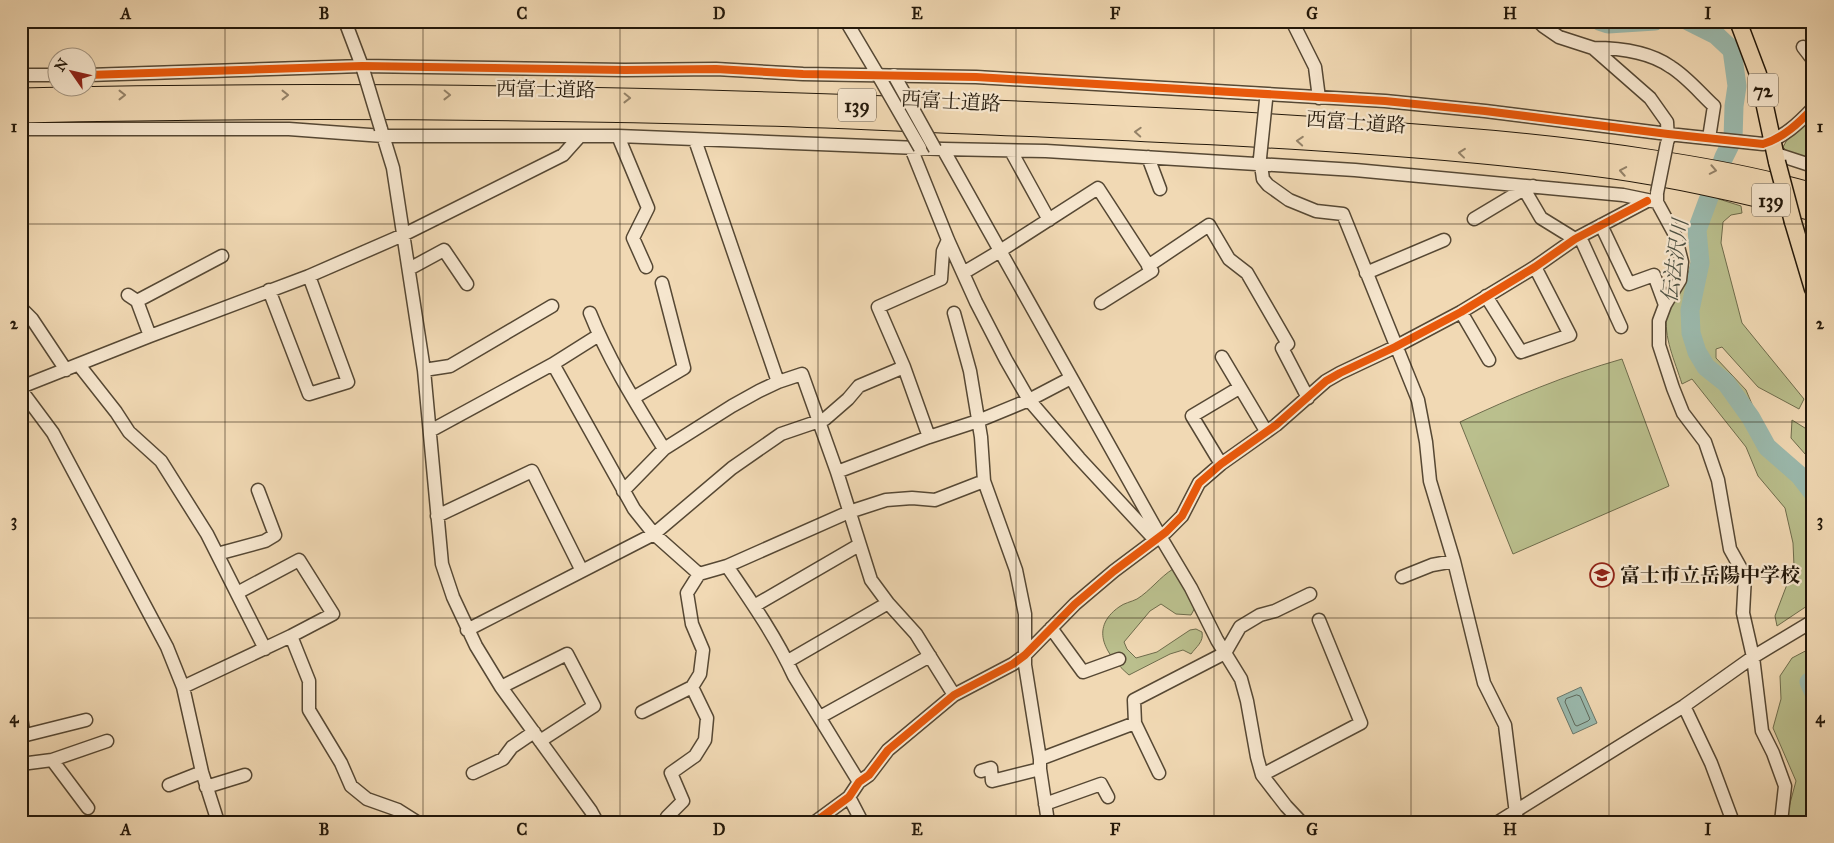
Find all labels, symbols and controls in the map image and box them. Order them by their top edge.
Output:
text: A [120,4,132,23]
text: B [319,4,329,23]
text: C [517,4,528,23]
text: D [713,4,726,23]
text: E [911,4,923,23]
text: F [1110,4,1121,23]
text: G [1306,4,1318,23]
text: H [1503,4,1517,23]
text: I [1705,4,1712,23]
north arrow [48,48,98,98]
text: N [51,55,72,75]
road number: 72 [1748,74,1778,106]
street label: 西富士道路 [496,76,596,102]
street label: 西富士道路 [900,86,1002,116]
road number: 139 [838,88,876,122]
one-way arrow [119,90,127,100]
one-way arrow [282,90,289,100]
one-way arrow [444,90,452,100]
one-way arrow [624,93,632,103]
street label: 西富士道路 [1305,107,1407,137]
text: 1 [11,117,18,136]
text: 1 [1817,117,1824,136]
one-way arrow [1134,126,1142,137]
one-way arrow [1296,135,1304,146]
one-way arrow [1458,148,1466,159]
one-way arrow [1709,164,1717,175]
one-way arrow [1619,166,1628,176]
road number: 139 [1752,184,1790,216]
water label: 伝法沢川 [1656,216,1694,304]
text: 2 [10,314,19,333]
text: 2 [1816,314,1825,333]
text: 3 [11,511,17,531]
text: 3 [1817,511,1823,531]
school or university icon: 富士市立岳陽中学校 [1589,562,1615,588]
place label: 富士市立岳陽中学校 [1620,563,1800,587]
text: 4 [10,708,20,728]
text: 4 [1816,708,1826,728]
text: A [120,820,132,839]
text: B [319,820,329,839]
text: C [517,820,528,839]
text: D [713,820,726,839]
text: E [911,820,923,839]
text: F [1110,820,1121,839]
text: G [1306,820,1318,839]
text: H [1503,820,1517,839]
text: I [1705,820,1712,839]

